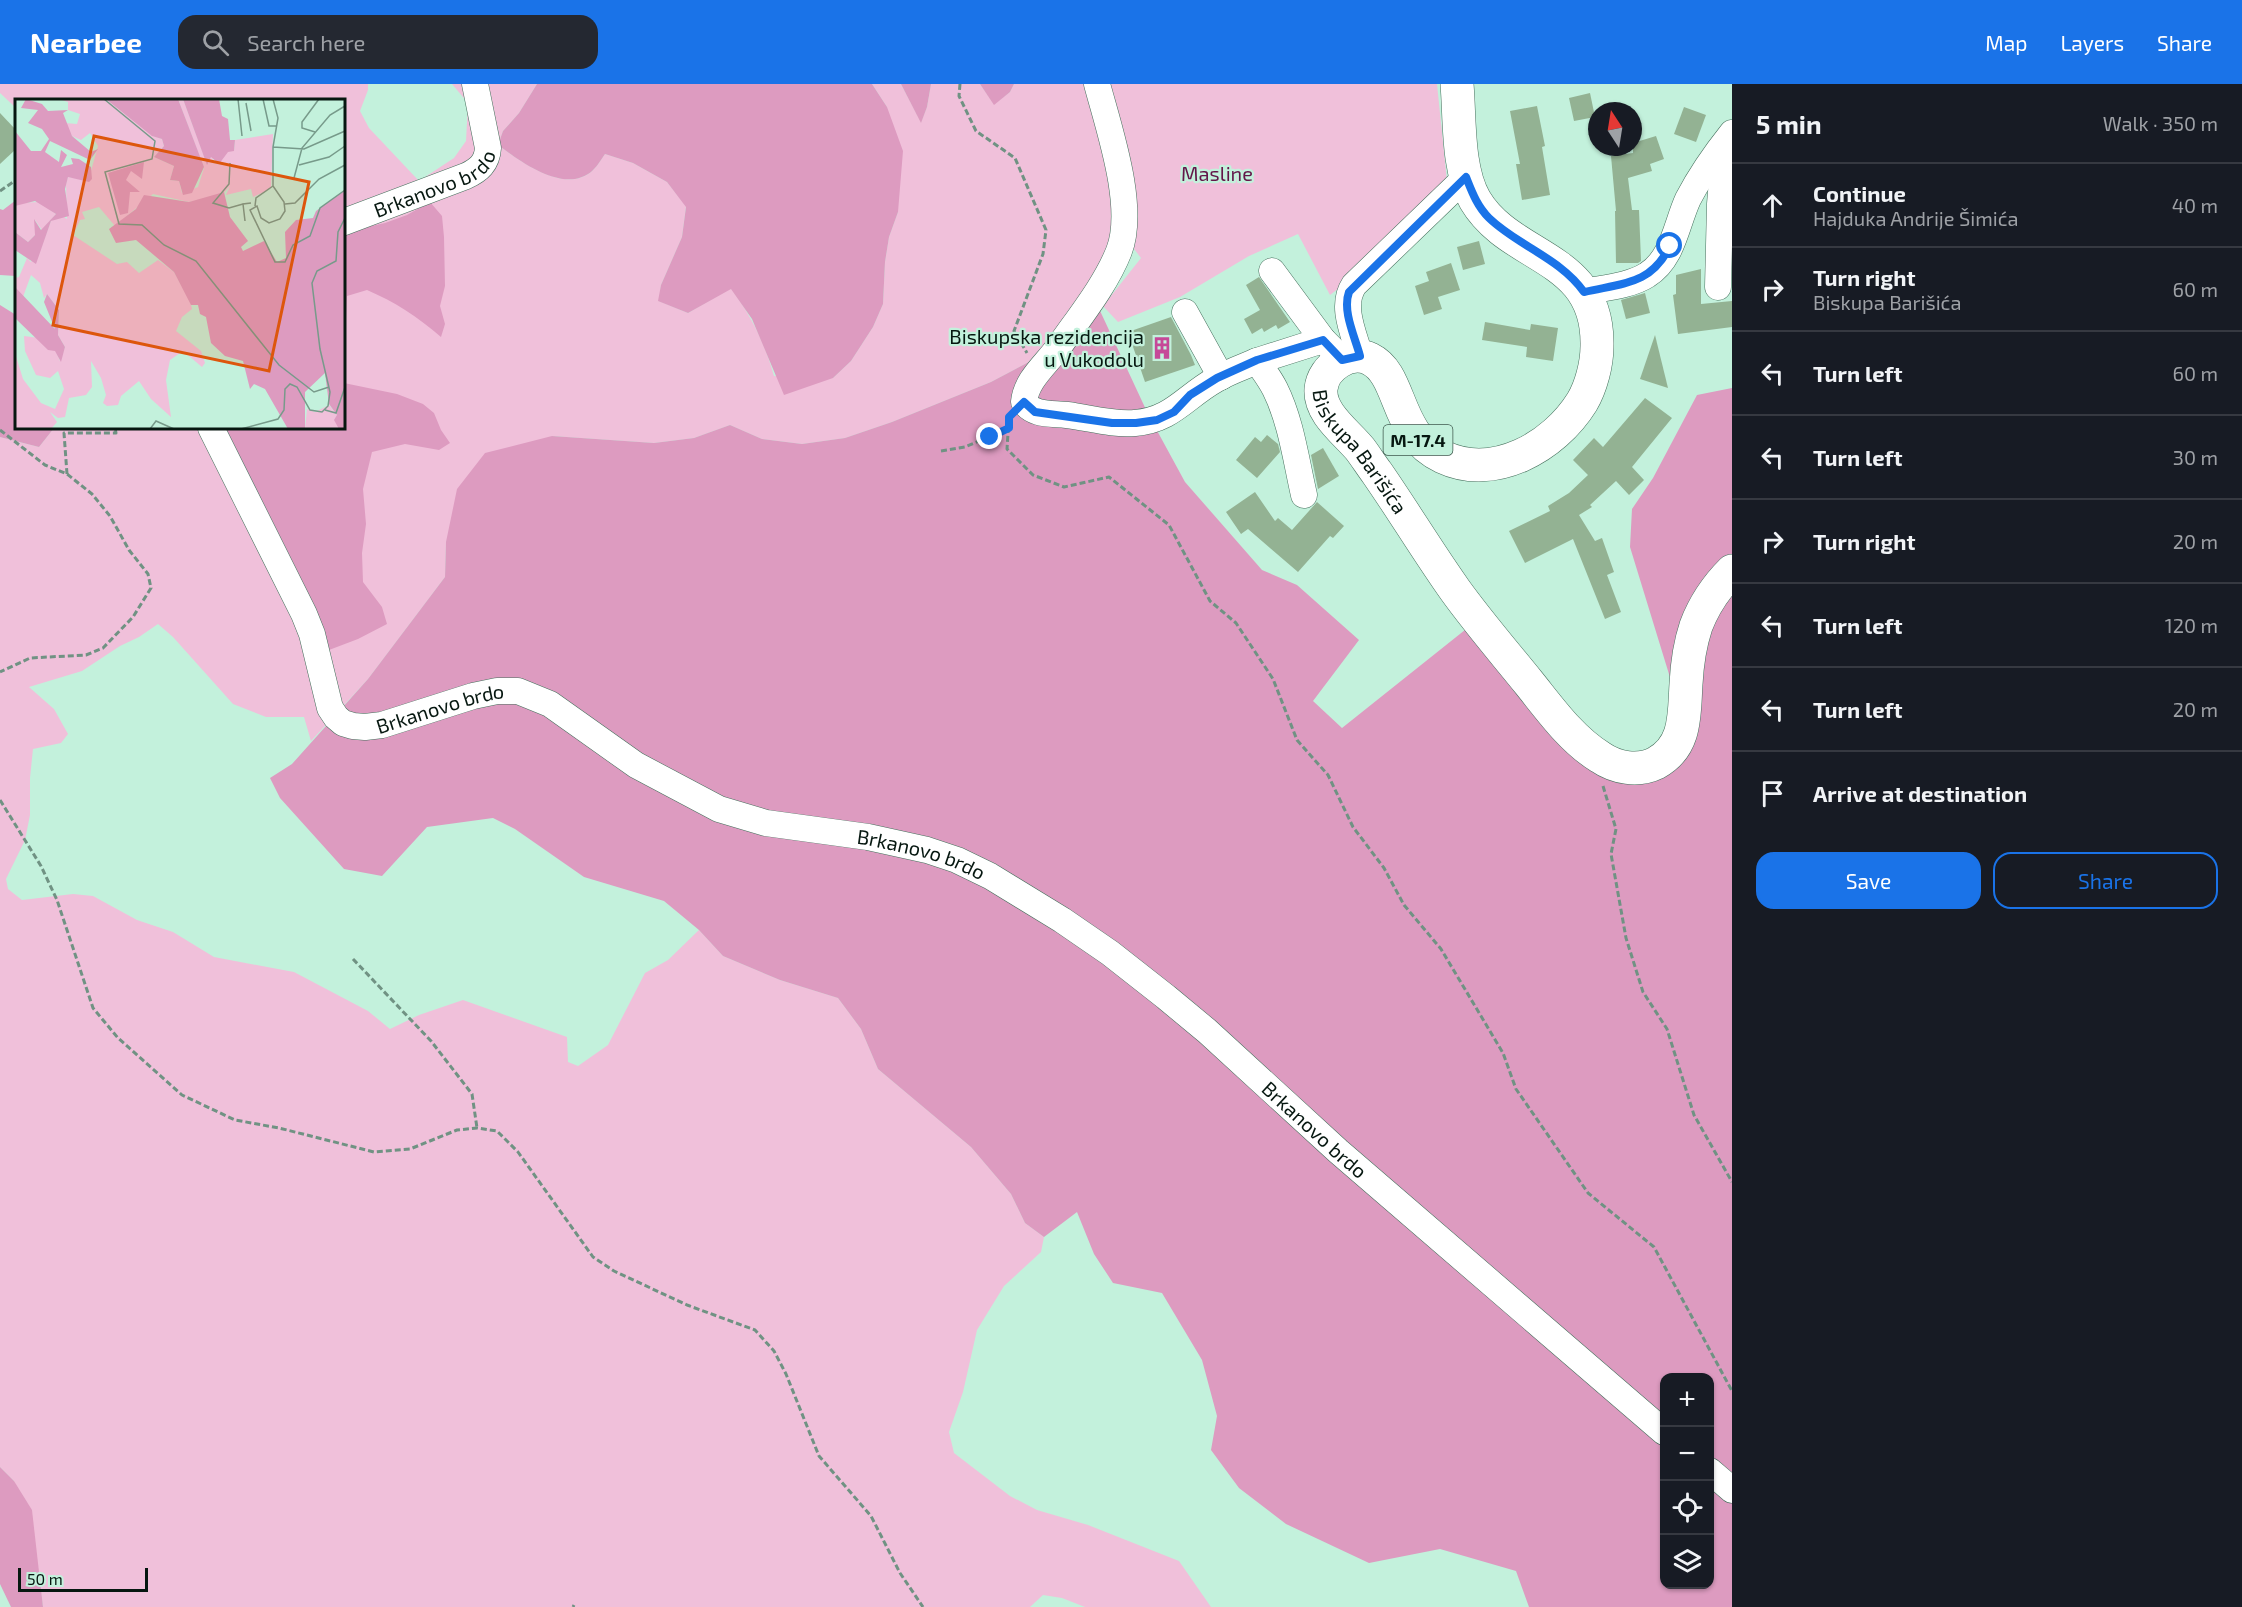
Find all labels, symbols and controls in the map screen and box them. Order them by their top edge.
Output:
search box [178,15,598,69]
text: Nearbee [30,25,142,59]
icon: search [199,26,232,59]
text: Search here [247,29,365,55]
text: Map [1985,30,2027,55]
text: Layers [2060,30,2124,55]
text: Share [2157,30,2212,55]
inset map [15,99,345,429]
north arrow [1588,102,1642,156]
text: 5 min [1756,108,1822,139]
text: Walk · 350 m [2103,111,2218,135]
street label: Brkanovo brdo [370,147,500,222]
park label: Masline [1181,161,1253,185]
text: Continue [1813,180,1906,206]
icon: ahead [1756,189,1789,222]
text: 40 m [2172,193,2218,217]
text: Hajduka Andrije Šimića [1813,206,2018,230]
route start [1656,232,1682,258]
text: Turn right [1813,264,1915,290]
icon: right [1756,273,1789,306]
text: 60 m [2173,277,2218,301]
text: Biskupa Barišića [1813,290,1961,314]
place label: Biskupska rezidencija u Vukodolu [949,324,1144,371]
building icon: Biskupska rezidencija u Vukodolu [1149,335,1175,361]
icon: left [1756,357,1789,390]
text: Turn left [1813,360,1902,386]
text: 60 m [2173,361,2218,385]
street label: Biskupa Barišića [1308,388,1413,518]
route end [976,423,1002,449]
road number: M-17.4 [1384,425,1452,455]
icon: left [1756,441,1789,474]
text: Turn left [1813,444,1902,470]
text: 30 m [2173,445,2218,469]
icon: right [1756,525,1789,558]
text: Turn right [1813,528,1915,554]
text: 20 m [2173,529,2218,553]
icon: left [1756,609,1789,642]
text: Turn left [1813,612,1902,638]
text: 120 m [2165,613,2218,637]
street label: Brkanovo brdo [373,679,504,738]
icon: left [1756,693,1789,726]
text: Turn left [1813,696,1902,722]
text: 20 m [2173,697,2218,721]
icon: arrive [1756,777,1789,810]
text: Arrive at destination [1813,780,2027,806]
street label: Brkanovo brdo [856,824,989,884]
button: Save [1756,852,1981,909]
button: Share [1993,852,2218,909]
street label: Brkanovo brdo [1258,1076,1372,1183]
map controls [1660,1373,1714,1589]
button: + [1660,1373,1714,1427]
button: − [1660,1427,1714,1481]
button: locate [1660,1481,1714,1535]
button: layers [1660,1535,1714,1589]
scale bar [18,1565,148,1592]
text: 50 m [27,1569,63,1588]

